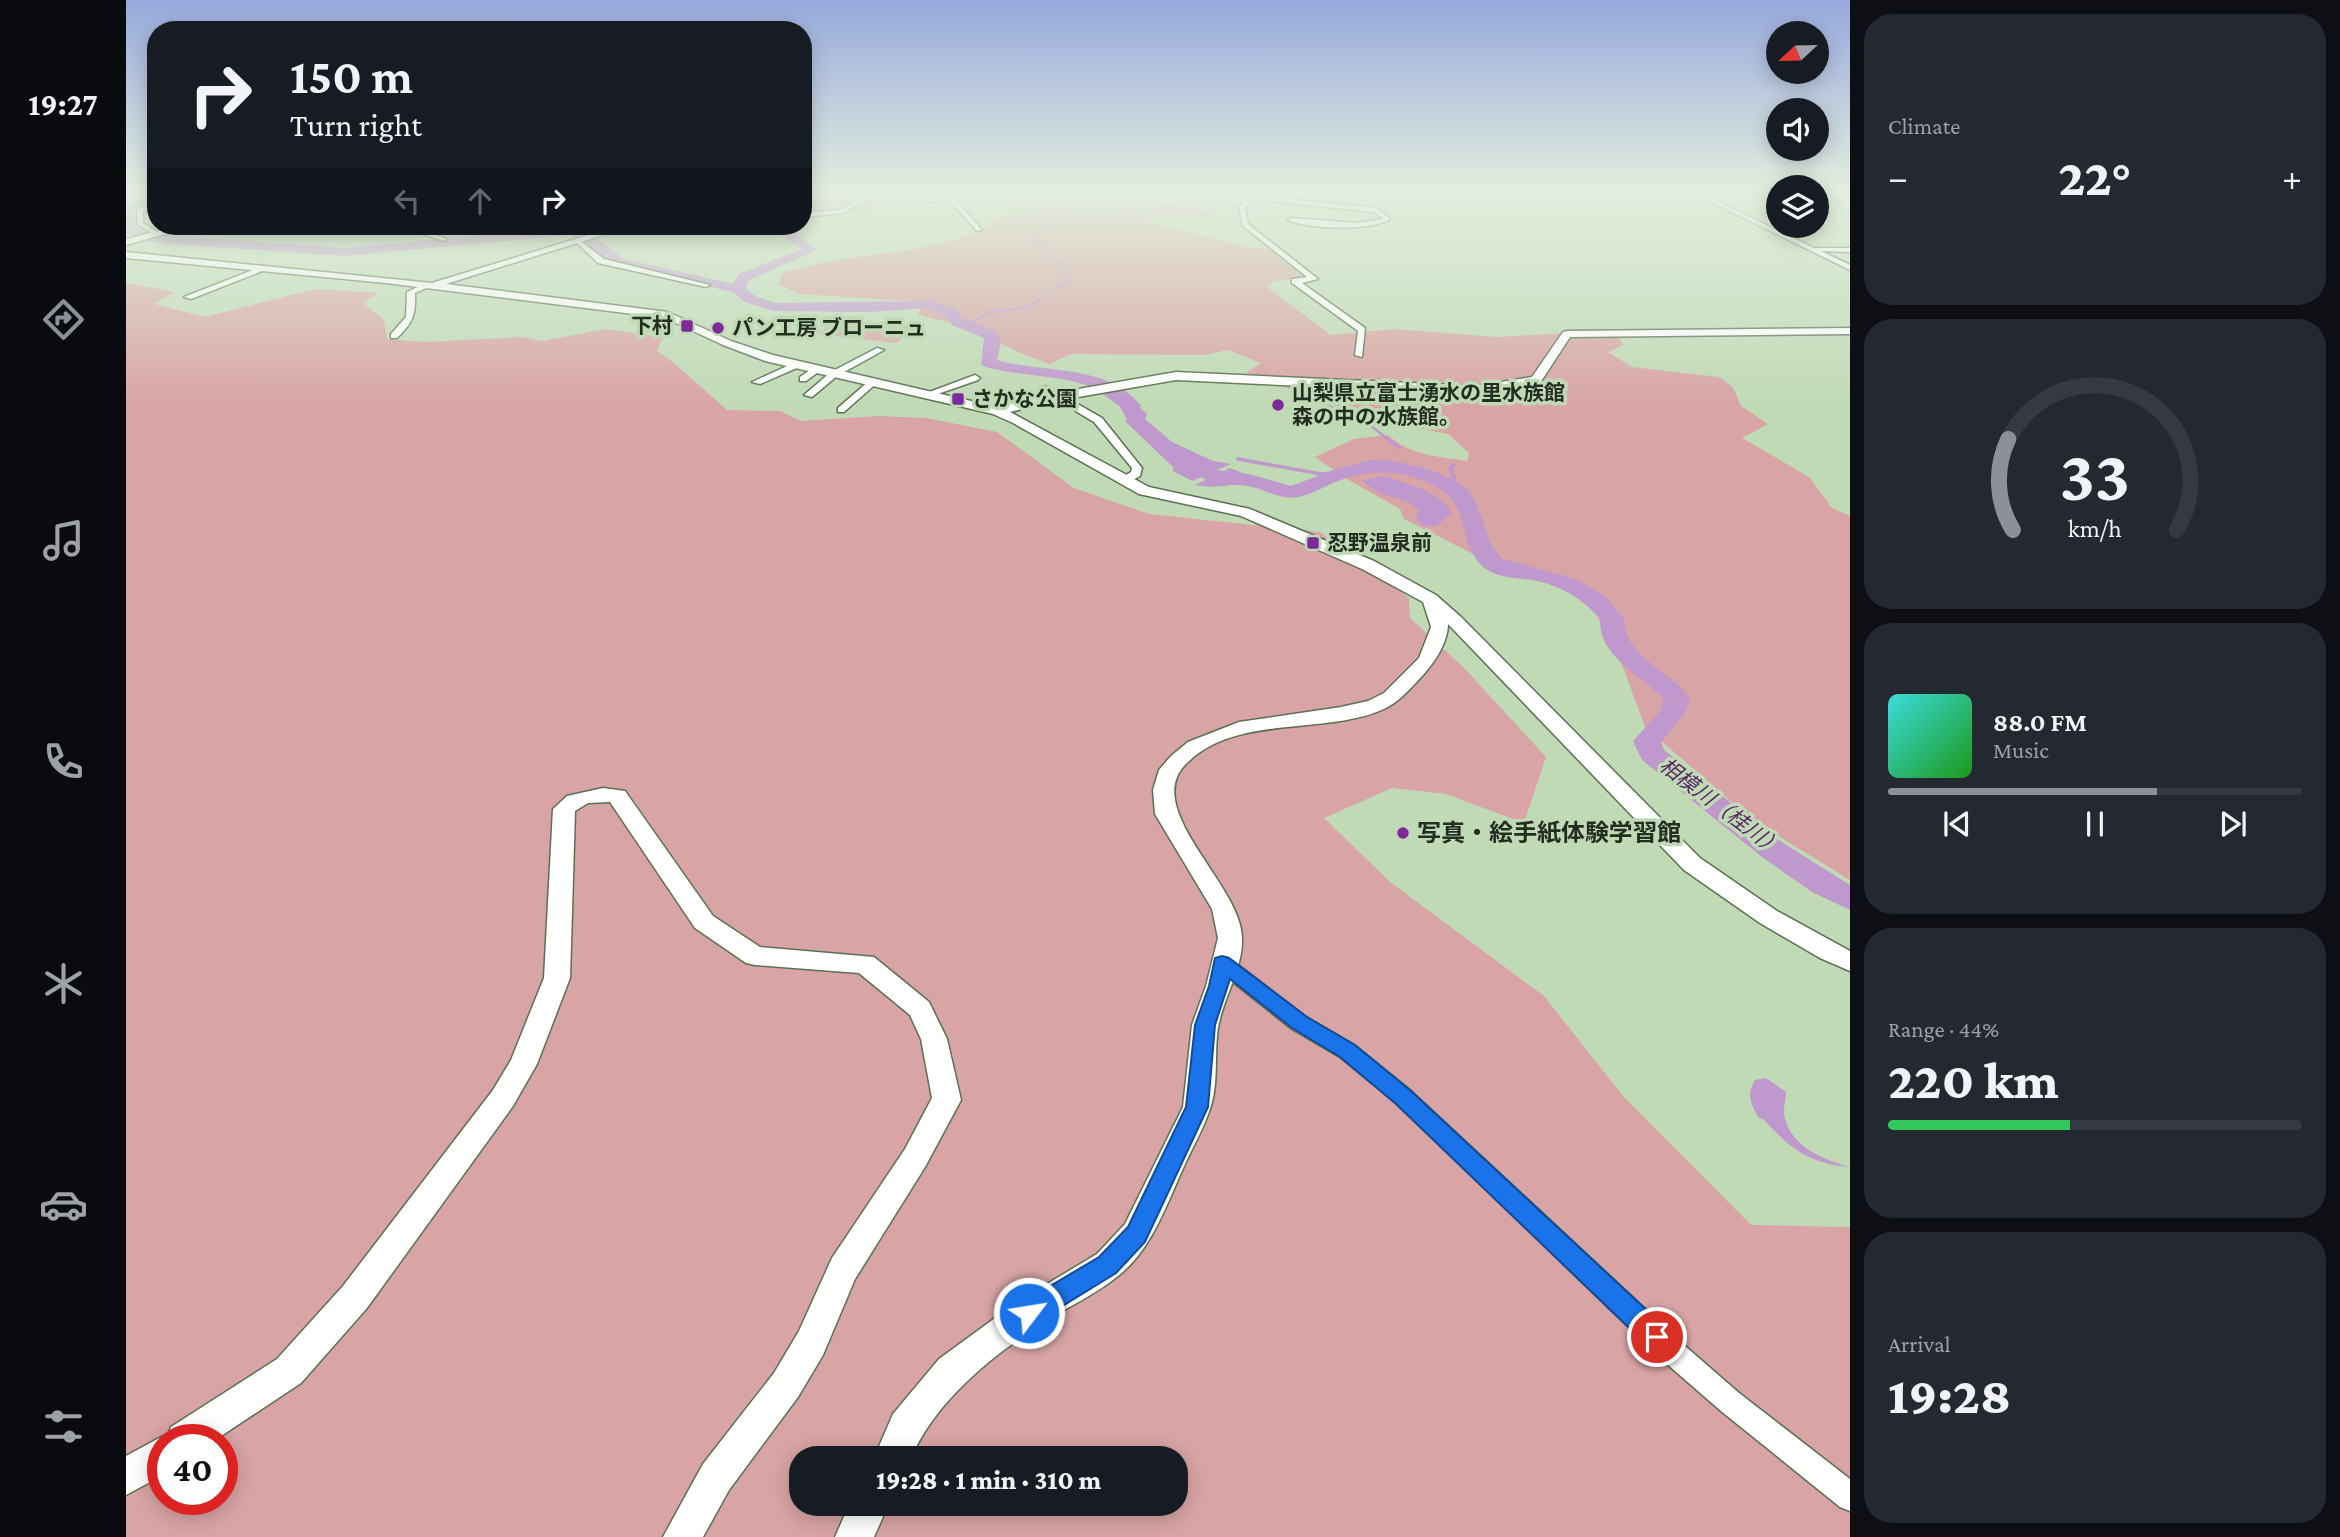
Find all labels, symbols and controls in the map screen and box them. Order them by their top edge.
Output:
north arrow [1766,21,1829,84]
map controls [1766,21,1829,238]
icon: right [175,49,266,140]
text: 150 m [290,49,413,104]
text: 19:27 [28,86,98,122]
button: sound [1766,98,1829,161]
text: Turn right [290,107,422,143]
text: Climate [1888,113,1960,139]
text: 22° [2058,148,2132,206]
text: − [1888,156,1908,198]
text: + [2282,156,2302,198]
button: layers [1766,175,1829,238]
icon: left [388,182,426,220]
icon: ahead [461,182,499,220]
icon: right [534,182,572,220]
icon: directions [39,295,88,344]
place label: 下村 [631,314,673,338]
place label: パン工房 ブローニュ [732,316,926,340]
marker: 下村 [679,318,695,334]
marker: パン工房 ブローニュ [710,320,726,336]
place label: 山梨県立富士湧水の里水族館 森の中の水族館。 [1292,381,1565,429]
place label: さかな公園 [972,387,1077,411]
marker: さかな公園 [950,391,966,407]
marker: 山梨県立富士湧水の里水族館 森の中の水族館。 [1270,397,1286,413]
text: 33 [2060,435,2130,516]
text: km/h [2068,515,2122,542]
icon: music [39,516,88,565]
place label: 忍野温泉前 [1327,531,1432,555]
marker: 忍野温泉前 [1305,535,1321,551]
text: 88.0 FM [1993,708,2087,737]
icon: phone [39,737,88,786]
text: Music [1993,737,2049,763]
water label: 相模川（桂川） [1655,753,1787,861]
icon: previous [1938,805,1976,843]
icon: pause [2076,805,2114,843]
icon: next [2214,805,2252,843]
place label: 写真・絵手紙体験学習館 [1417,819,1681,846]
marker: 写真・絵手紙体験学習館 [1395,825,1411,841]
icon: climate [39,959,88,1008]
text: Range · 44% [1888,1016,1999,1042]
text: 220 km [1888,1051,2058,1109]
icon: car [39,1180,88,1229]
position arrow [992,1276,1066,1350]
pin [1627,1307,1687,1367]
icon: arrive [1638,1318,1676,1356]
text: Arrival [1888,1331,1951,1357]
text: 19:28 [1888,1366,2011,1424]
icon: filters [39,1402,88,1451]
speed limit sign: 40 [147,1424,238,1515]
text: 19:28 · 1 min · 310 m [876,1466,1101,1495]

